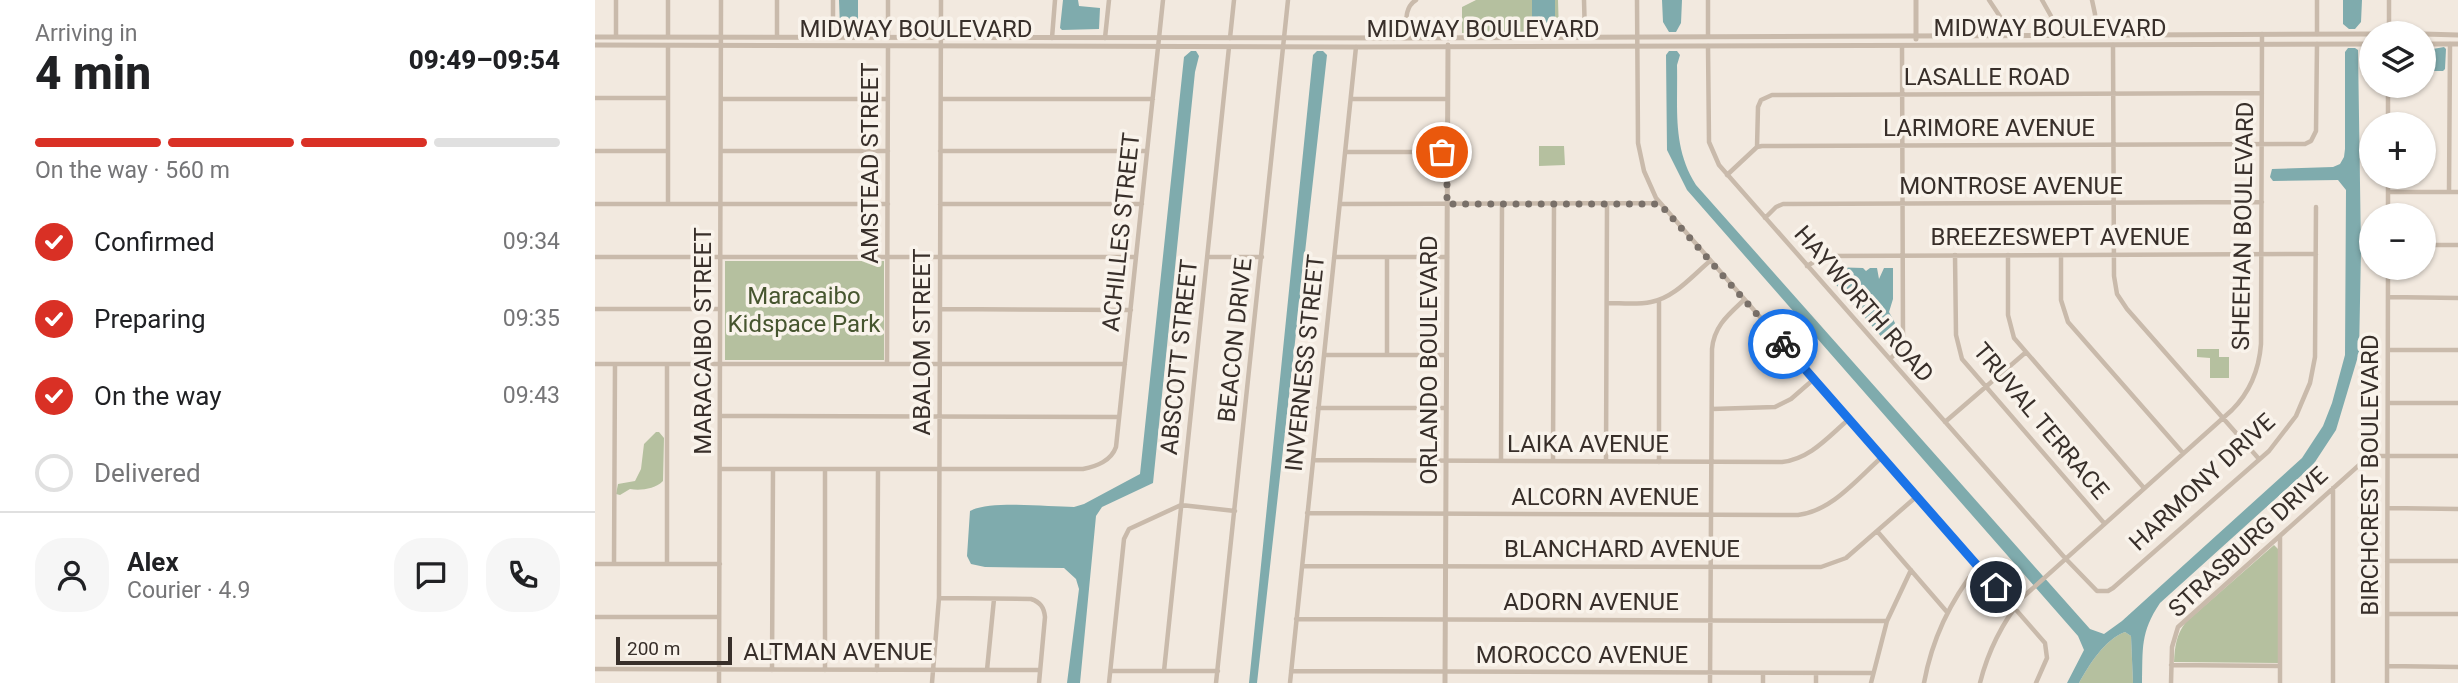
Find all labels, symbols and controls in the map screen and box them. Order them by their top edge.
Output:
street label: MIDWAY BOULEVARD [1933,14,2167,42]
street label: MIDWAY BOULEVARD [799,15,1033,43]
street label: MIDWAY BOULEVARD [1366,15,1600,43]
text: Arriving in [35,20,138,47]
map controls [2359,21,2436,280]
button: layers [2359,21,2436,98]
text: 09:49–09:54 [409,45,560,75]
text: 4 min [35,46,151,100]
street label: AMSTEAD STREET [856,62,884,264]
street label: LASALLE ROAD [1904,63,2070,91]
street label: SHEEHAN BOULEVARD [2227,101,2259,351]
button: + [2359,112,2436,189]
street label: LARIMORE AVENUE [1883,114,2095,142]
pin [1412,122,1472,182]
street label: ACHILLES STREET [1097,131,1145,333]
icon: bag [1423,133,1461,171]
text: On the way · 560 m [35,157,230,184]
street label: MONTROSE AVENUE [1899,172,2123,200]
button: − [2359,203,2436,280]
street label: HAYWORTH ROAD [1788,220,1940,388]
icon: check [35,223,73,261]
street label: BREEZESWEPT AVENUE [1930,223,2190,251]
text: Confirmed [94,227,215,257]
street label: MARACAIBO STREET [689,227,717,455]
text: 09:34 [503,228,560,255]
street label: ORLANDO BOULEVARD [1415,235,1443,485]
street label: ABALOM STREET [908,248,936,436]
street label: INVERNESS STREET [1280,253,1330,473]
street label: BEACON DRIVE [1212,256,1258,424]
street label: ABSCOTT STREET [1155,258,1203,456]
park label: Maracaibo Kidspace Park [728,282,881,338]
icon: check [35,300,73,338]
text: Preparing [94,304,206,334]
text: 09:35 [503,305,560,332]
courier [1748,309,1818,379]
icon: bike [1764,325,1802,363]
street label: BIRCHCREST BOULEVARD [2356,334,2384,616]
street label: TRUVAL TERRACE [1967,337,2115,505]
icon: check [35,377,73,415]
text: On the way [94,381,222,411]
text: 09:43 [503,382,560,409]
street label: HARMONY DRIVE [2124,408,2280,556]
street label: LAIKA AVENUE [1507,430,1669,458]
text: Delivered [94,458,201,488]
street label: STRASBURG DRIVE [2163,461,2333,623]
street label: ALCORN AVENUE [1511,483,1699,511]
street label: BLANCHARD AVENUE [1504,535,1740,563]
button: person [35,538,109,612]
button: chat [394,538,468,612]
button: phone [486,538,560,612]
text: Alex [127,547,179,577]
pin [1966,557,2026,617]
icon: home [1977,568,2015,606]
text: Courier · 4.9 [127,577,250,604]
street label: ADORN AVENUE [1503,588,1679,616]
scale bar [616,634,731,666]
text: 200 m [627,637,680,660]
street label: ALTMAN AVENUE [743,638,933,666]
street label: MOROCCO AVENUE [1476,641,1688,669]

